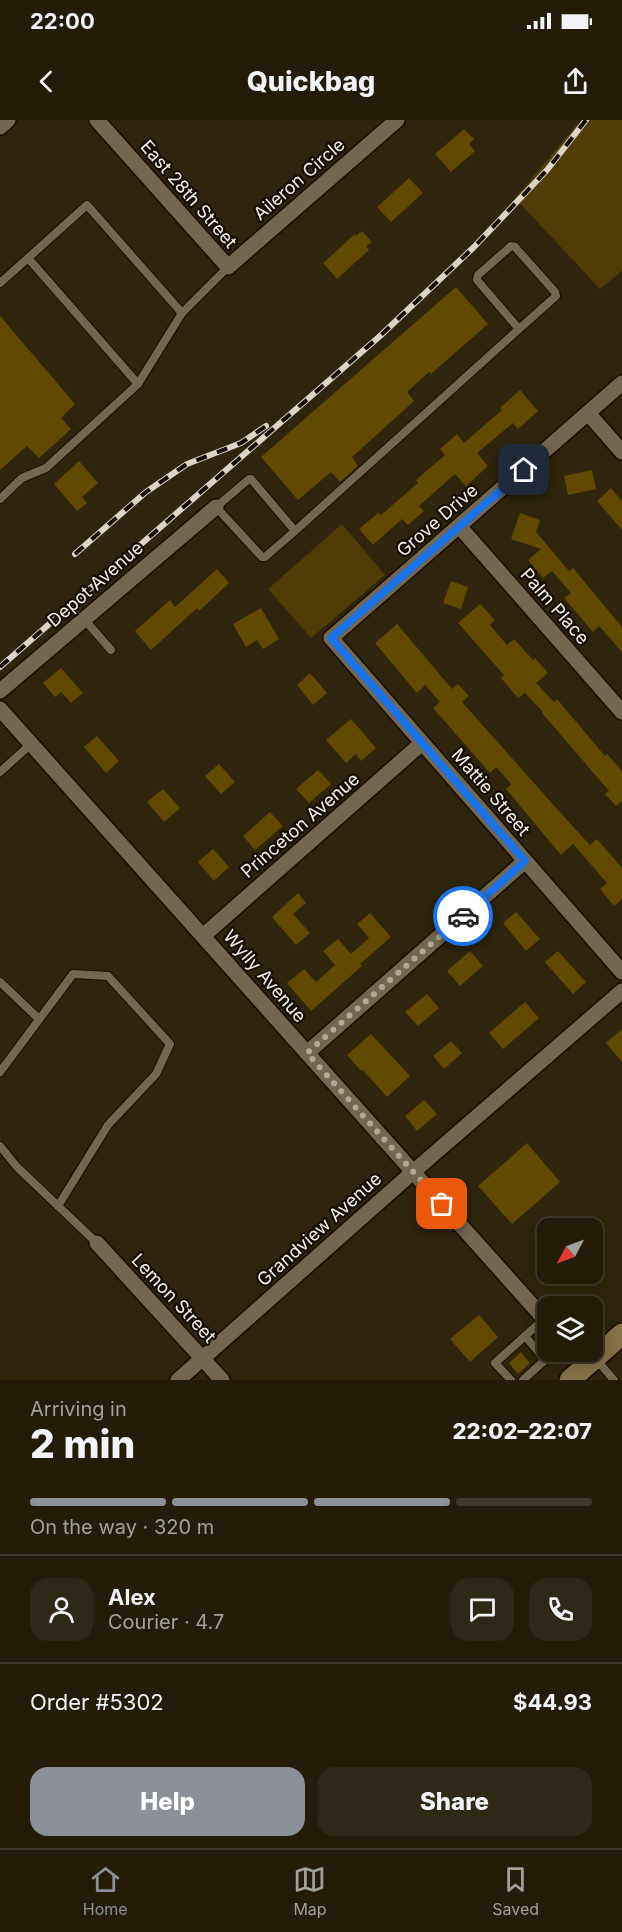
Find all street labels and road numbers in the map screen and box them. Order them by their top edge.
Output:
street label: Aileron Circle [249,134,349,224]
street label: East 28th Street [136,136,242,252]
street label: Grove Drive [392,479,482,561]
street label: Depot Avenue [43,537,147,631]
street label: Palm Place [516,564,594,648]
street label: Mattie Street [448,744,535,840]
street label: Princeton Avenue [237,768,363,882]
street label: Wylly Avenue [219,926,311,1026]
street label: Grandview Avenue [253,1168,385,1290]
street label: Lemon Street [128,1249,221,1347]

